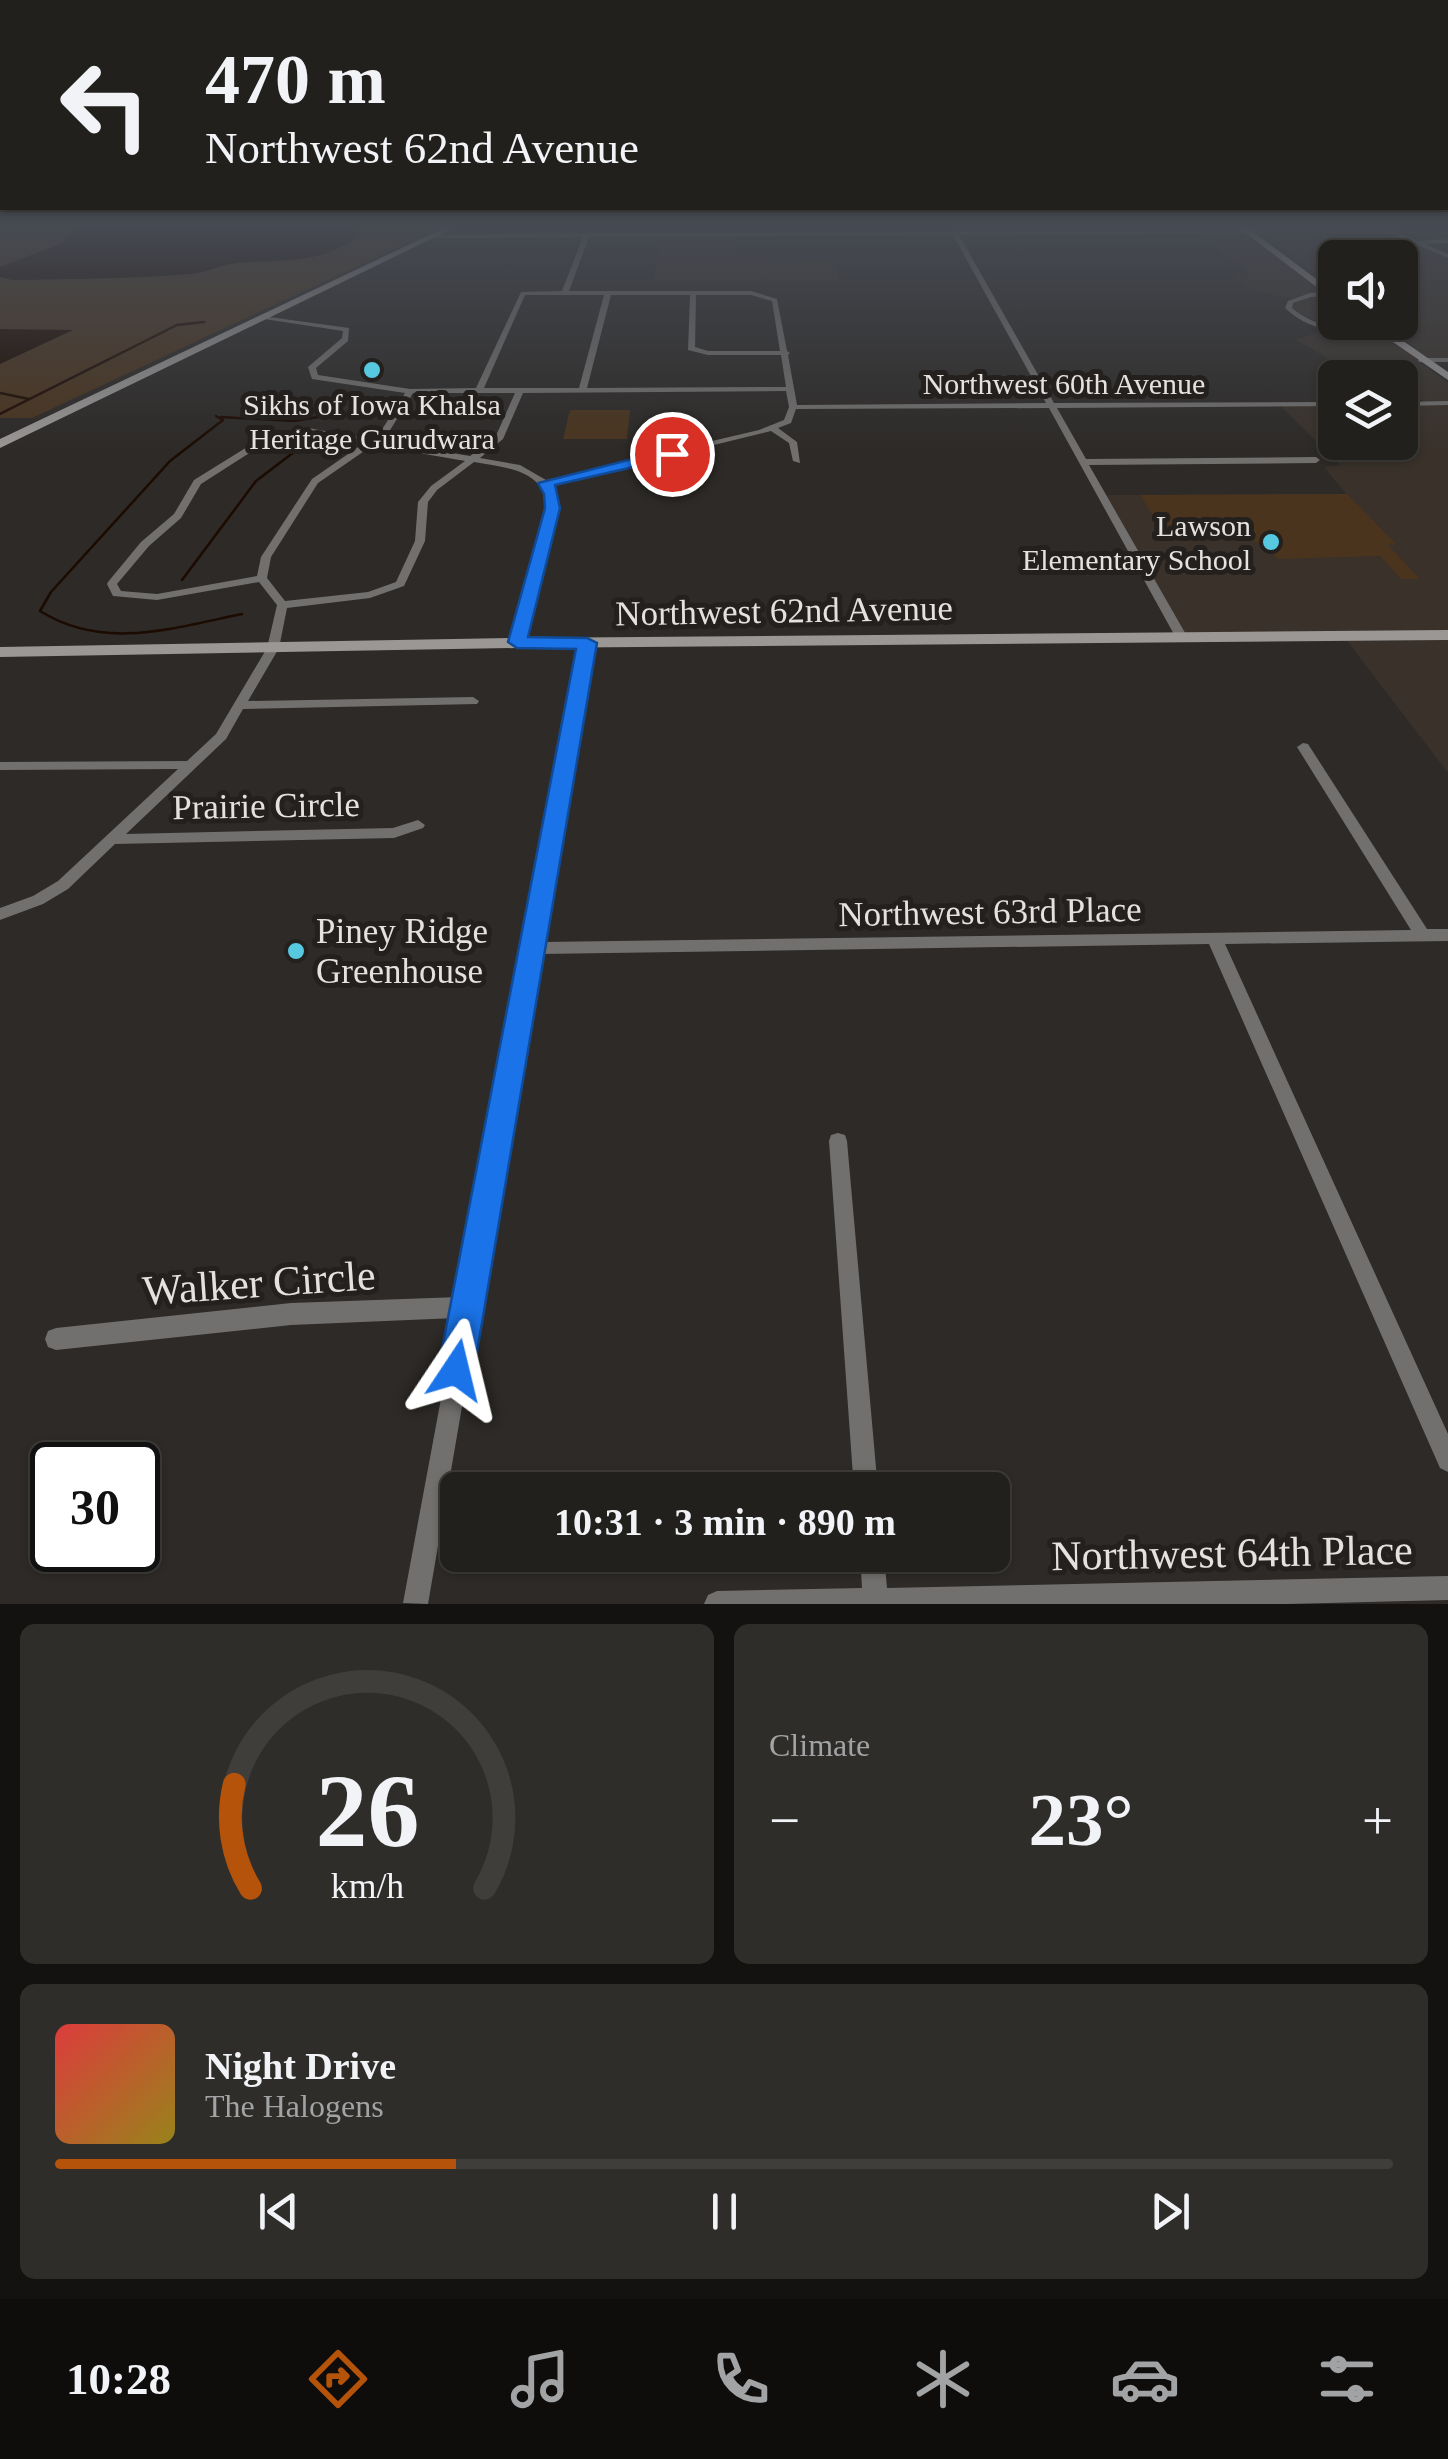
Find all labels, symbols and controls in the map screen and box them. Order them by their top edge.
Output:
icon: left [40,40,170,170]
text: 470 m [205,41,386,118]
text: Northwest 62nd Avenue [205,123,639,173]
map controls [1318,240,1418,460]
button: sound [1318,240,1418,340]
marker: Sikhs of Iowa Khalsa Heritage Gurudwara [361,359,383,381]
button: layers [1318,360,1418,460]
street label: Northwest 60th Avenue [923,367,1205,400]
place label: Sikhs of Iowa Khalsa Heritage Gurudwara [243,388,501,455]
pin [630,412,715,497]
icon: arrive [645,427,700,482]
place label: Lawson Elementary School [1022,509,1251,576]
marker: Lawson Elementary School [1260,531,1282,553]
street label: Northwest 62nd Avenue [615,589,953,633]
street label: Prairie Circle [172,785,360,827]
street label: Northwest 63rd Place [838,890,1142,934]
place label: Piney Ridge Greenhouse [316,912,488,991]
marker: Piney Ridge Greenhouse [285,940,307,962]
street label: Walker Circle [141,1252,377,1314]
position arrow [404,1318,508,1422]
speed limit sign: 30 [30,1442,160,1572]
text: 10:31 · 3 min · 890 m [554,1501,896,1543]
street label: Northwest 64th Place [1051,1527,1413,1579]
text: Climate [769,1727,870,1763]
text: 26 [315,1753,419,1868]
text: 23° [1029,1778,1134,1861]
text: − [769,1790,800,1851]
text: + [1362,1790,1393,1851]
text: km/h [330,1866,404,1906]
text: Night Drive [205,2045,396,2087]
text: The Halogens [205,2088,384,2124]
icon: previous [251,2184,306,2239]
icon: pause [697,2184,752,2239]
icon: next [1143,2184,1198,2239]
icon: directions [303,2344,373,2414]
icon: music [505,2344,575,2414]
icon: phone [706,2344,776,2414]
icon: climate [908,2344,978,2414]
icon: car [1110,2344,1180,2414]
icon: filters [1312,2344,1382,2414]
text: 10:28 [66,2354,171,2404]

